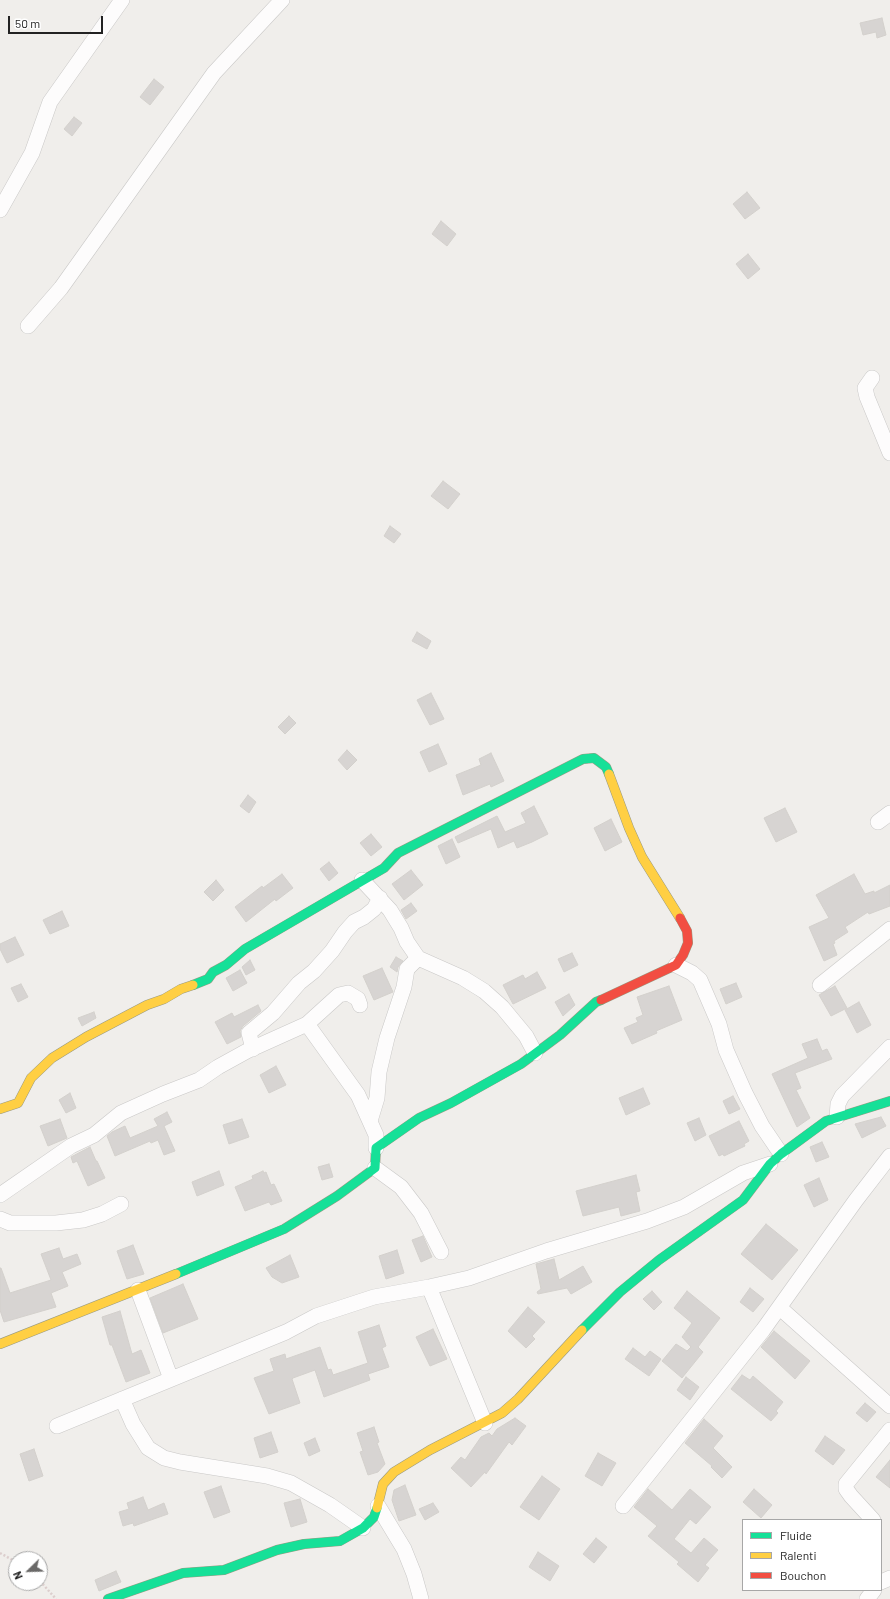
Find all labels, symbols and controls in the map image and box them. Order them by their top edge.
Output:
scale bar [10,8,105,34]
text: 50 m [15,16,40,30]
legend [742,1519,882,1591]
text: Fluide [780,1528,812,1542]
text: Ralenti [780,1548,817,1562]
north arrow [8,1551,48,1591]
text: Bouchon [780,1568,826,1582]
text: N [10,1570,25,1581]

